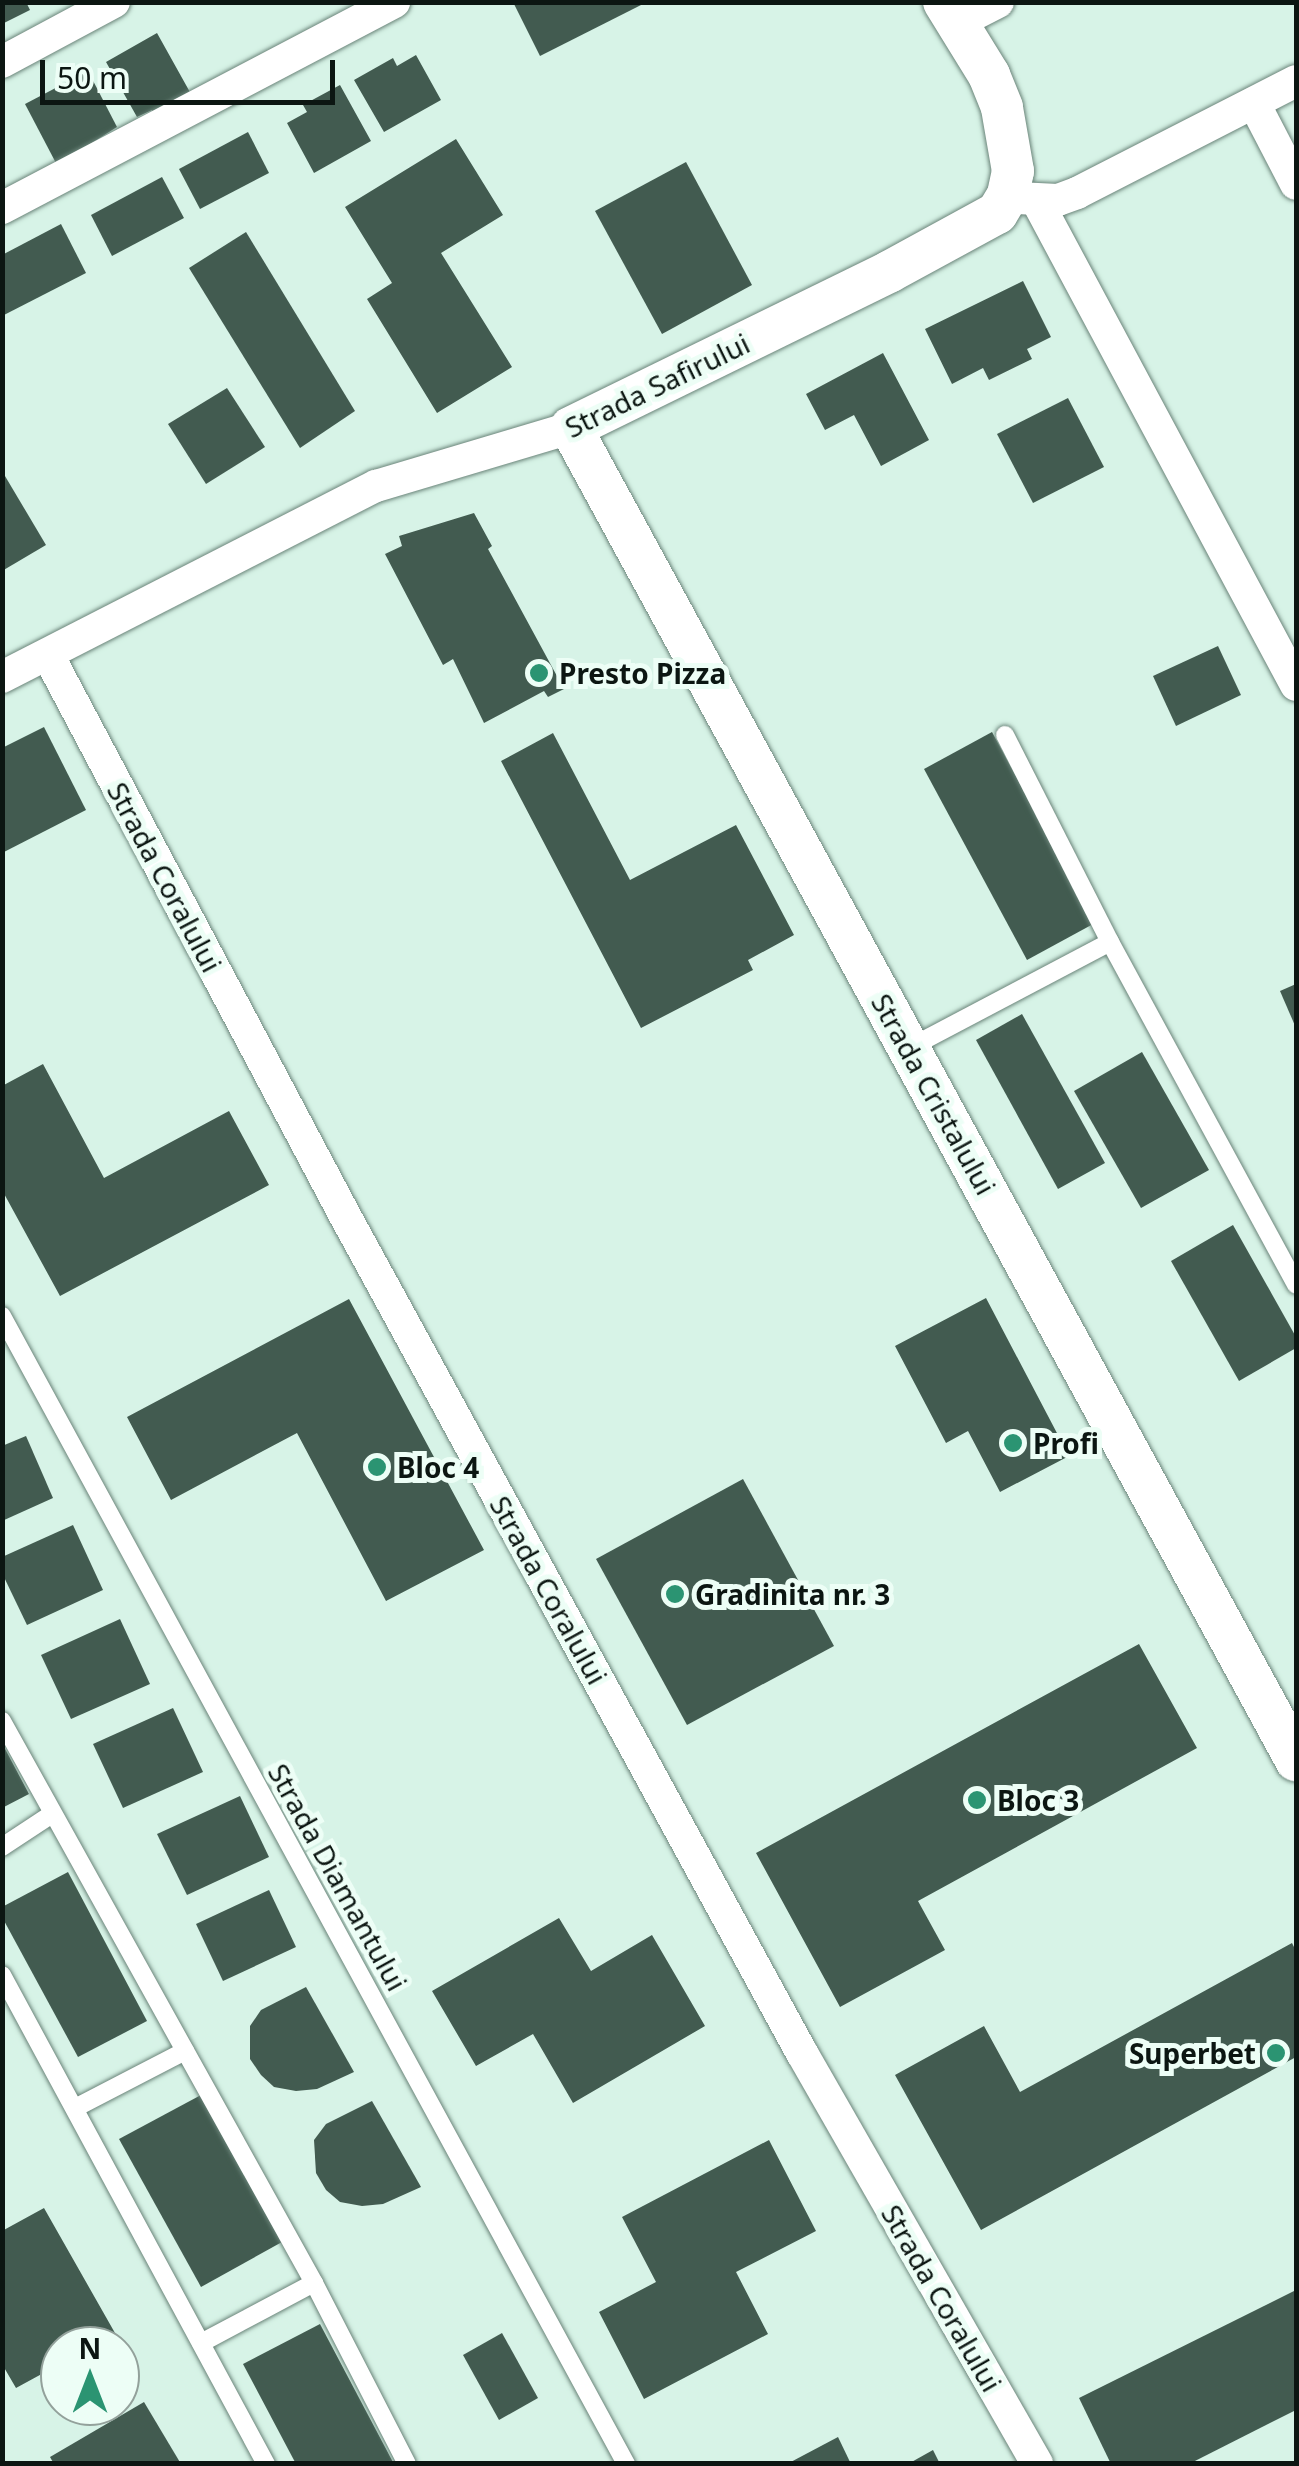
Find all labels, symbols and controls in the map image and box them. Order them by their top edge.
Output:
scale bar [45,40,340,102]
text: 50 m [57,57,127,98]
street label: Strada Safirului [559,326,755,444]
place label: Presto Pizza [559,656,726,690]
marker: Presto Pizza [528,662,550,684]
street label: Strada Coralului [101,776,229,978]
street label: Strada Cristalului [865,988,1003,1200]
place label: Profi [1033,1426,1099,1460]
marker: Profi [1002,1432,1024,1454]
place label: Bloc 4 [397,1450,479,1484]
marker: Bloc 4 [366,1456,388,1478]
street label: Strada Coralului [483,1490,615,1690]
place label: Gradinita nr. 3 [695,1577,890,1611]
marker: Gradinita nr. 3 [664,1583,686,1605]
street label: Strada Diamantului [262,1758,414,1996]
place label: Bloc 3 [997,1783,1079,1817]
marker: Bloc 3 [966,1789,988,1811]
place label: Superbet [1129,2036,1256,2070]
marker: Superbet [1265,2042,1287,2064]
street label: Strada Coralului [875,2199,1009,2397]
north arrow [40,2326,140,2426]
text: N [79,2329,101,2367]

